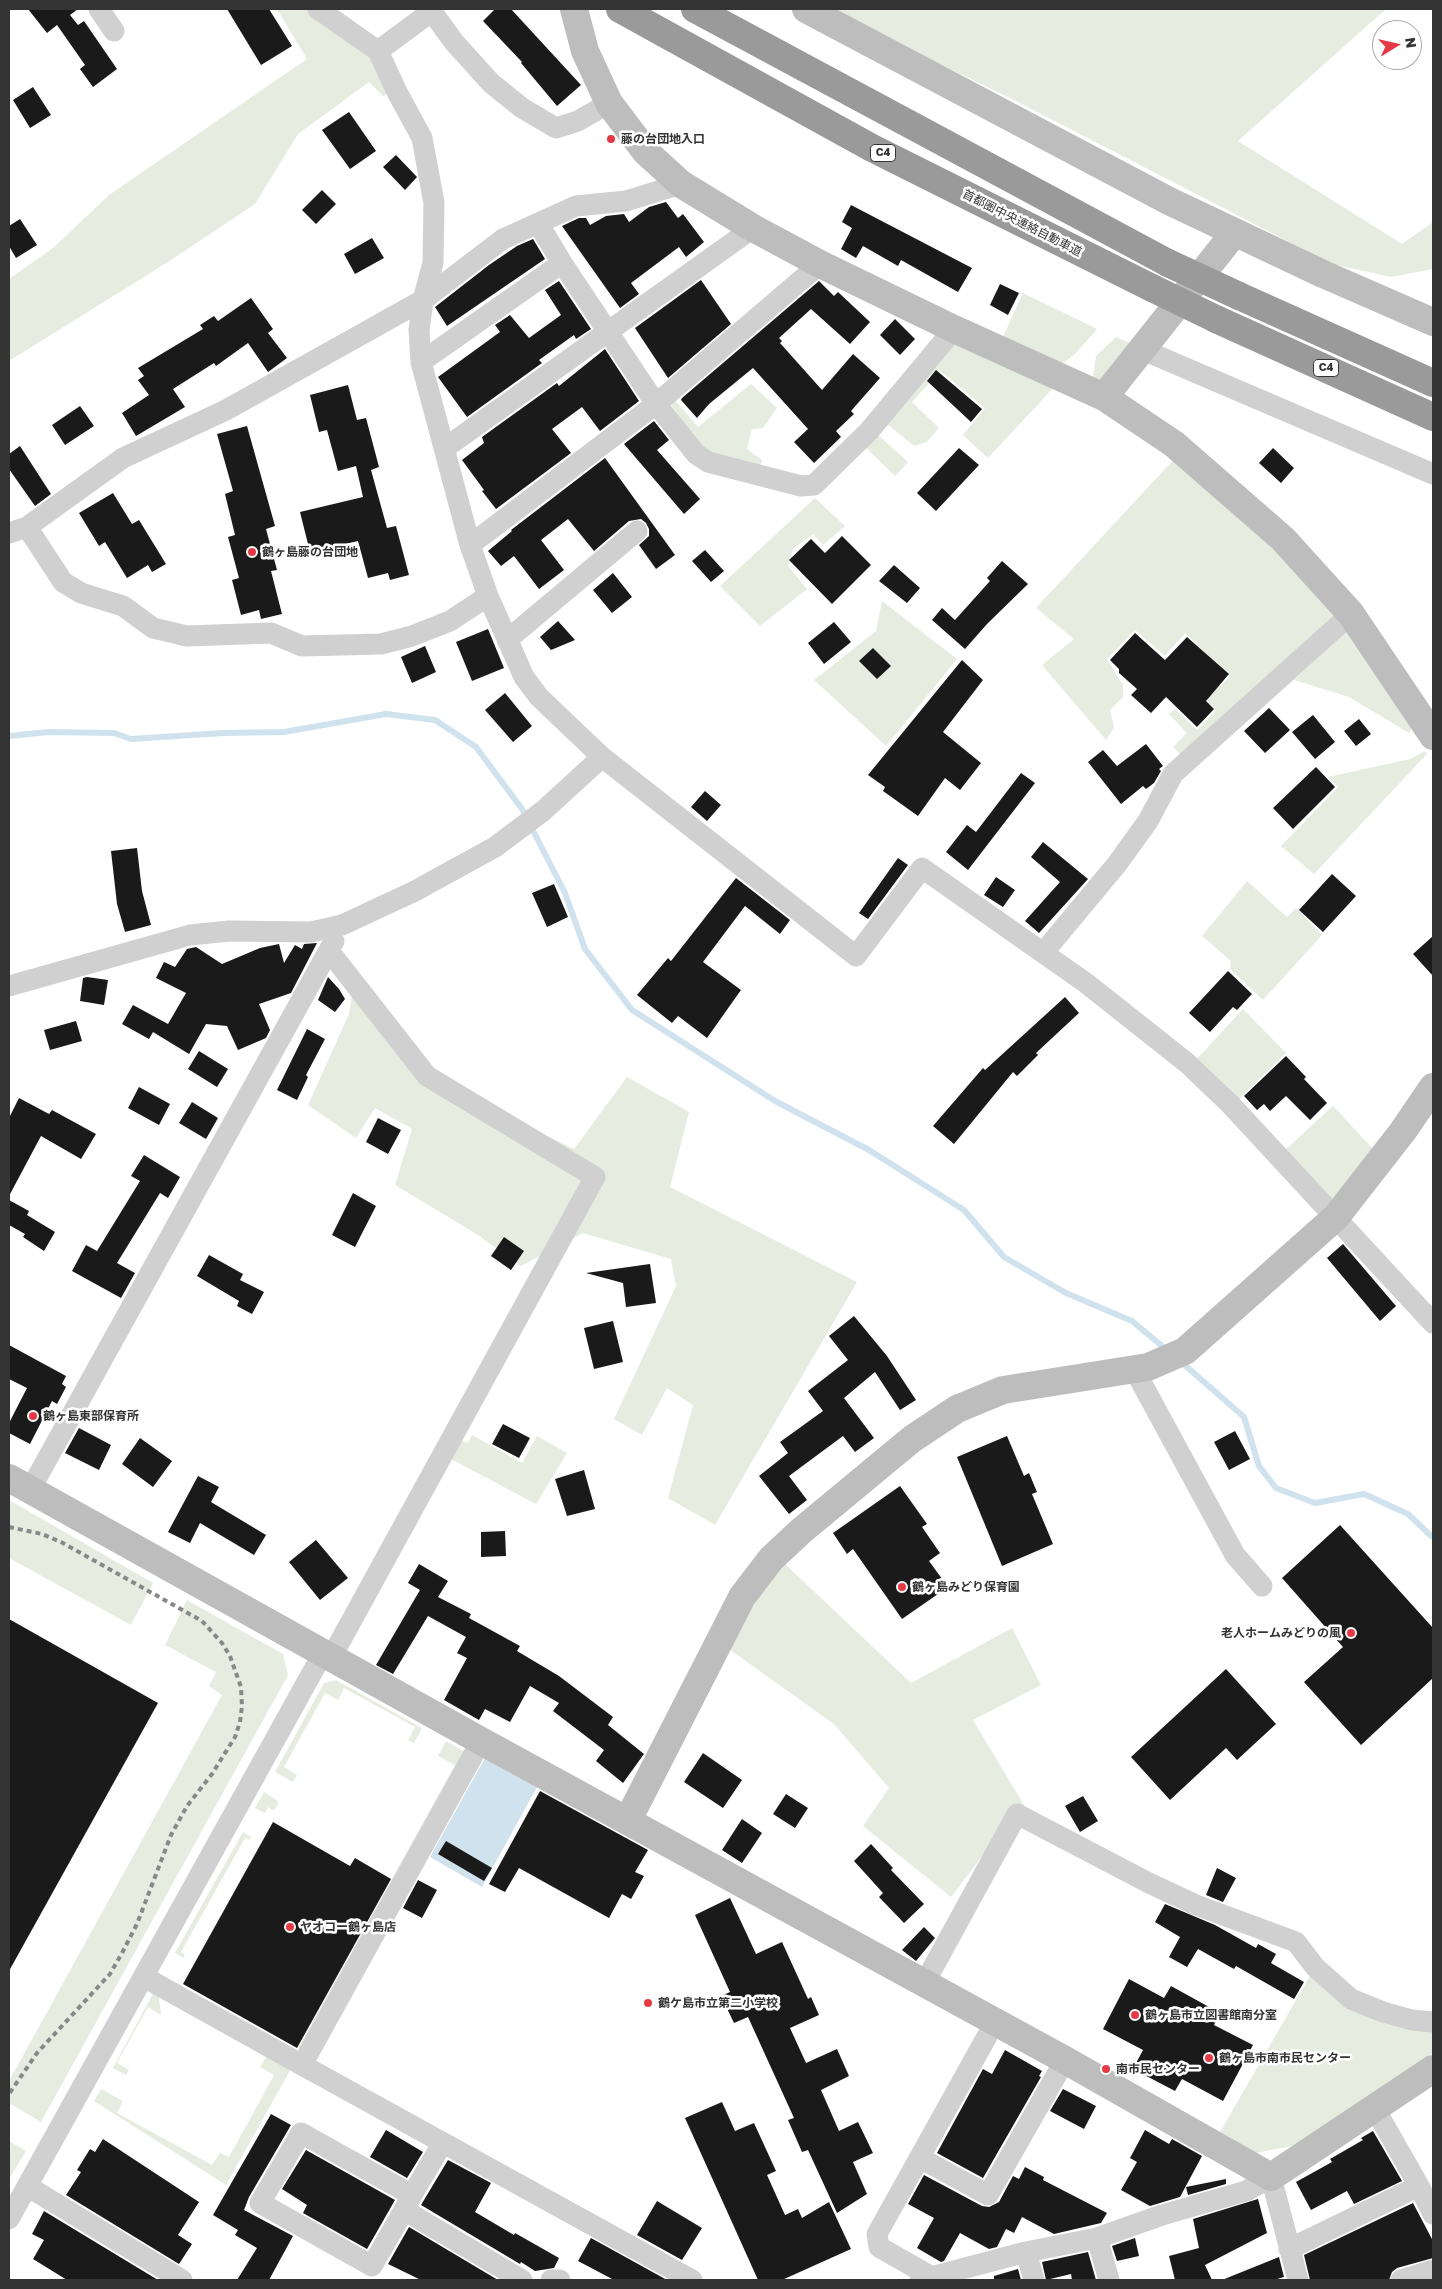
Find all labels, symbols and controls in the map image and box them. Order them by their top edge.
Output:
north arrow [1372,20,1422,70]
text: N [1402,36,1421,49]
place label: 藤の台団地入口 [621,132,705,146]
marker: 藤の台団地入口 [605,133,617,145]
road number: C4 [870,144,896,162]
street label: 首都圏中央連絡自動車道 [960,187,1084,259]
road number: C4 [1314,359,1338,376]
place label: 鶴ヶ島藤の台団地 [262,545,358,559]
marker: 鶴ヶ島藤の台団地 [246,546,258,558]
place label: 鶴ヶ島東部保育所 [43,1409,139,1423]
marker: 鶴ヶ島東部保育所 [27,1410,39,1422]
place label: 鶴ヶ島みどり保育園 [912,1580,1020,1594]
marker: 鶴ヶ島みどり保育園 [896,1581,908,1593]
place label: 老人ホームみどりの風 [1221,1626,1341,1640]
marker: 老人ホームみどりの風 [1345,1627,1357,1639]
place label: ヤオコー鶴ヶ島店 [300,1920,396,1934]
marker: ヤオコー鶴ヶ島店 [284,1921,296,1933]
place label: 鶴ケ島市立第二小学校 [658,1996,778,2010]
marker: 鶴ケ島市立第二小学校 [642,1997,654,2009]
place label: 鶴ヶ島市立図書館南分室 [1145,2008,1277,2022]
marker: 鶴ヶ島市立図書館南分室 [1129,2009,1141,2021]
place label: 鶴ヶ島市南市民センター [1219,2051,1351,2065]
marker: 鶴ヶ島市南市民センター [1203,2052,1215,2064]
place label: 南市民センター [1116,2062,1200,2076]
marker: 南市民センター [1100,2063,1112,2075]

